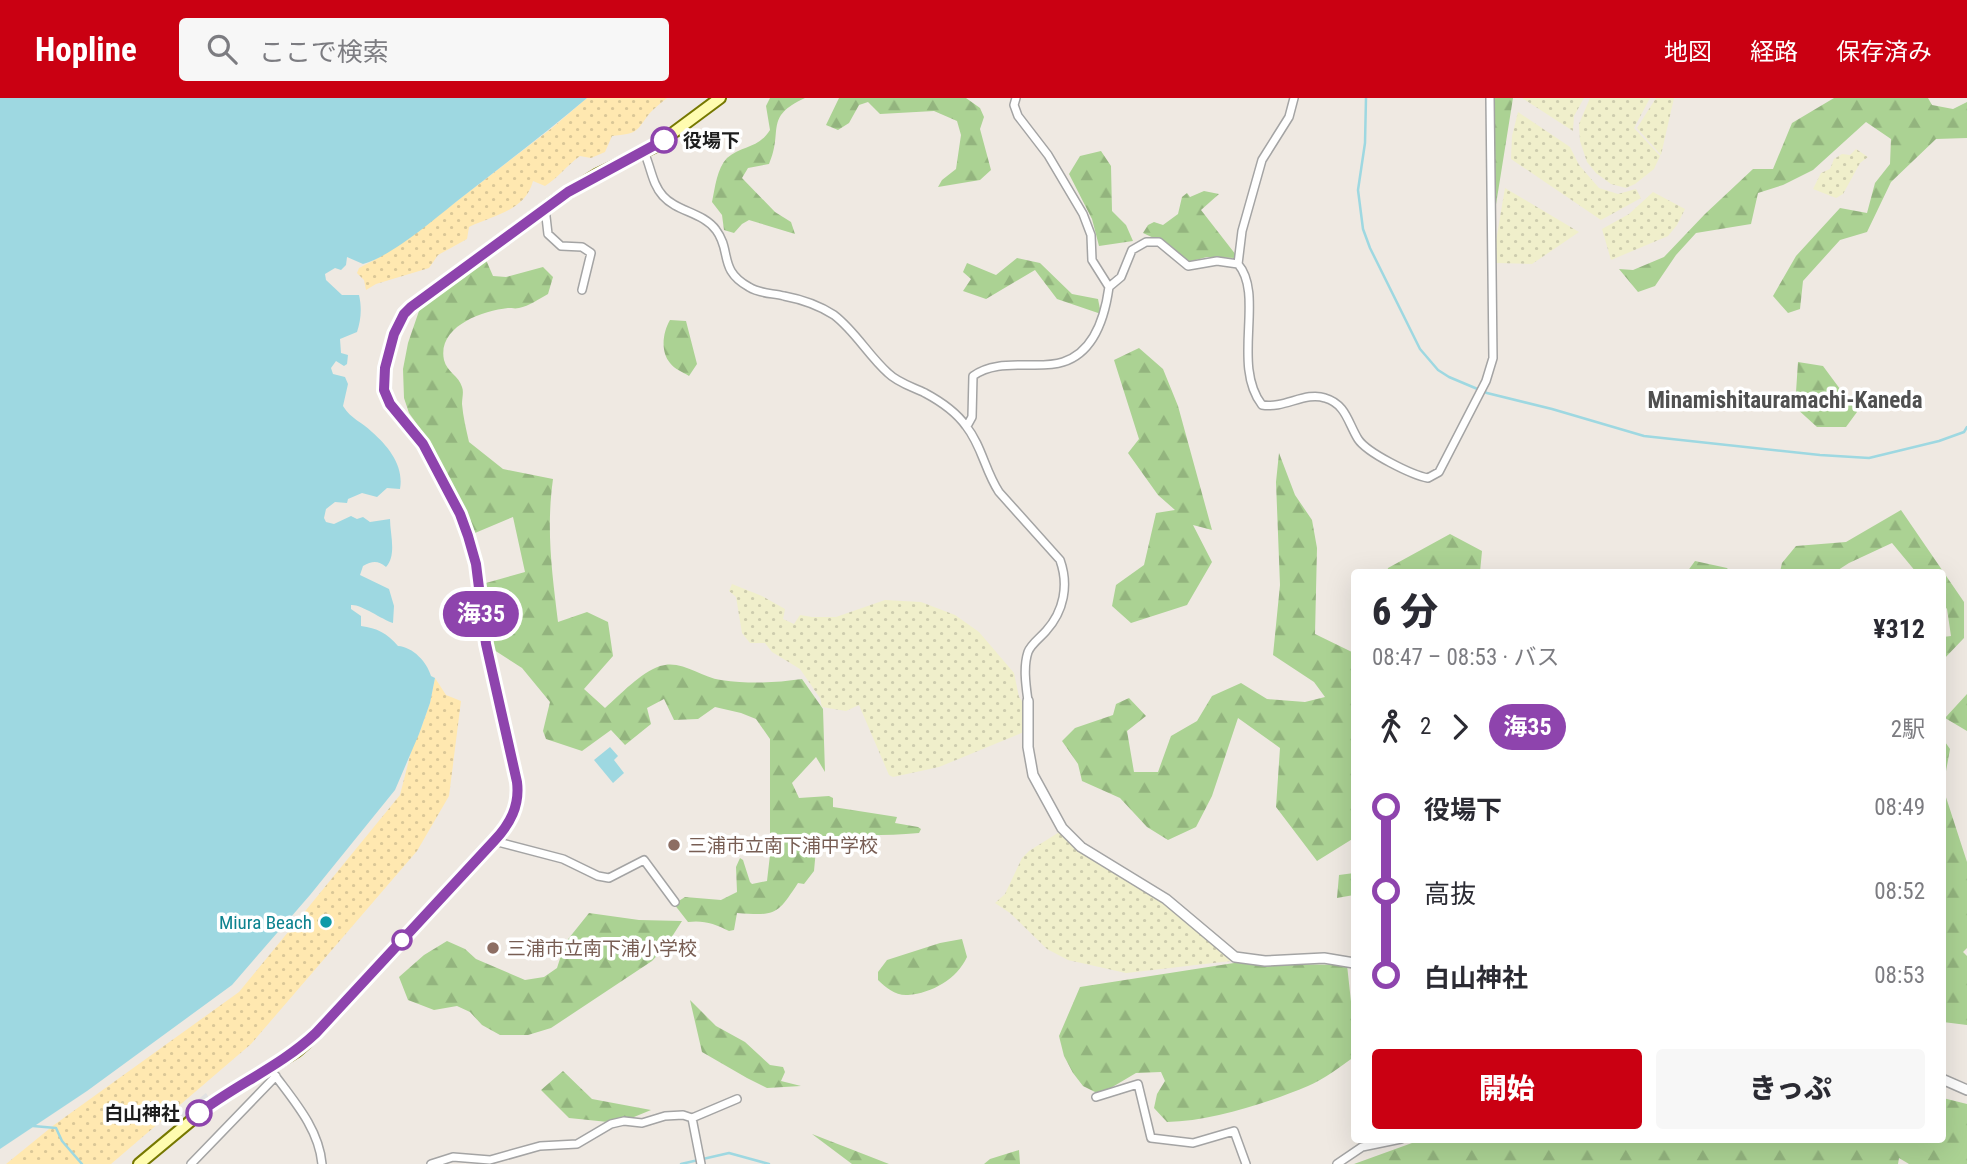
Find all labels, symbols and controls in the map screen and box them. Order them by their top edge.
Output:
search box [179,18,669,81]
text: Hopline [35,30,137,69]
icon: search [203,30,241,68]
text: ここで検索 [259,37,389,67]
text: 地図 [1664,38,1712,66]
text: 経路 [1750,38,1798,66]
text: 保存済み [1836,38,1932,66]
marker: 役場下 [651,127,677,153]
place label: 役場下 [683,129,740,152]
district label: Minamishitauramachi-Kaneda [1647,387,1923,414]
text: 6 分 [1372,590,1438,634]
line badge: 海35 [441,591,521,637]
text: 海35 [457,600,505,628]
text: ¥312 [1873,614,1925,644]
text: 08:47 – 08:53 · バス [1372,644,1559,671]
icon: walk [1372,708,1410,746]
icon: forward [1441,708,1479,746]
text: 2 [1420,713,1431,740]
text: 海35 [1503,713,1552,741]
text: 2駅 [1891,716,1925,743]
text: 08:49 [1874,794,1925,821]
text: 役場下 [1424,795,1502,825]
place label: 三浦市立南下浦中学校 [688,834,878,857]
marker: 三浦市立南下浦中学校 [666,837,682,853]
text: 08:52 [1874,878,1925,905]
text: 高抜 [1424,879,1476,909]
place label: Miura Beach [219,911,312,934]
marker: Miura Beach [318,914,334,930]
unlabelled marker [392,930,412,950]
place label: 三浦市立南下浦小学校 [507,937,697,960]
marker: 三浦市立南下浦小学校 [485,940,501,956]
text: 08:53 [1874,962,1925,989]
text: 白山神社 [1424,963,1528,993]
button: 開始 [1372,1049,1642,1129]
button: きっぷ [1656,1049,1925,1129]
marker: 白山神社 [186,1100,212,1126]
place label: 白山神社 [104,1102,180,1125]

